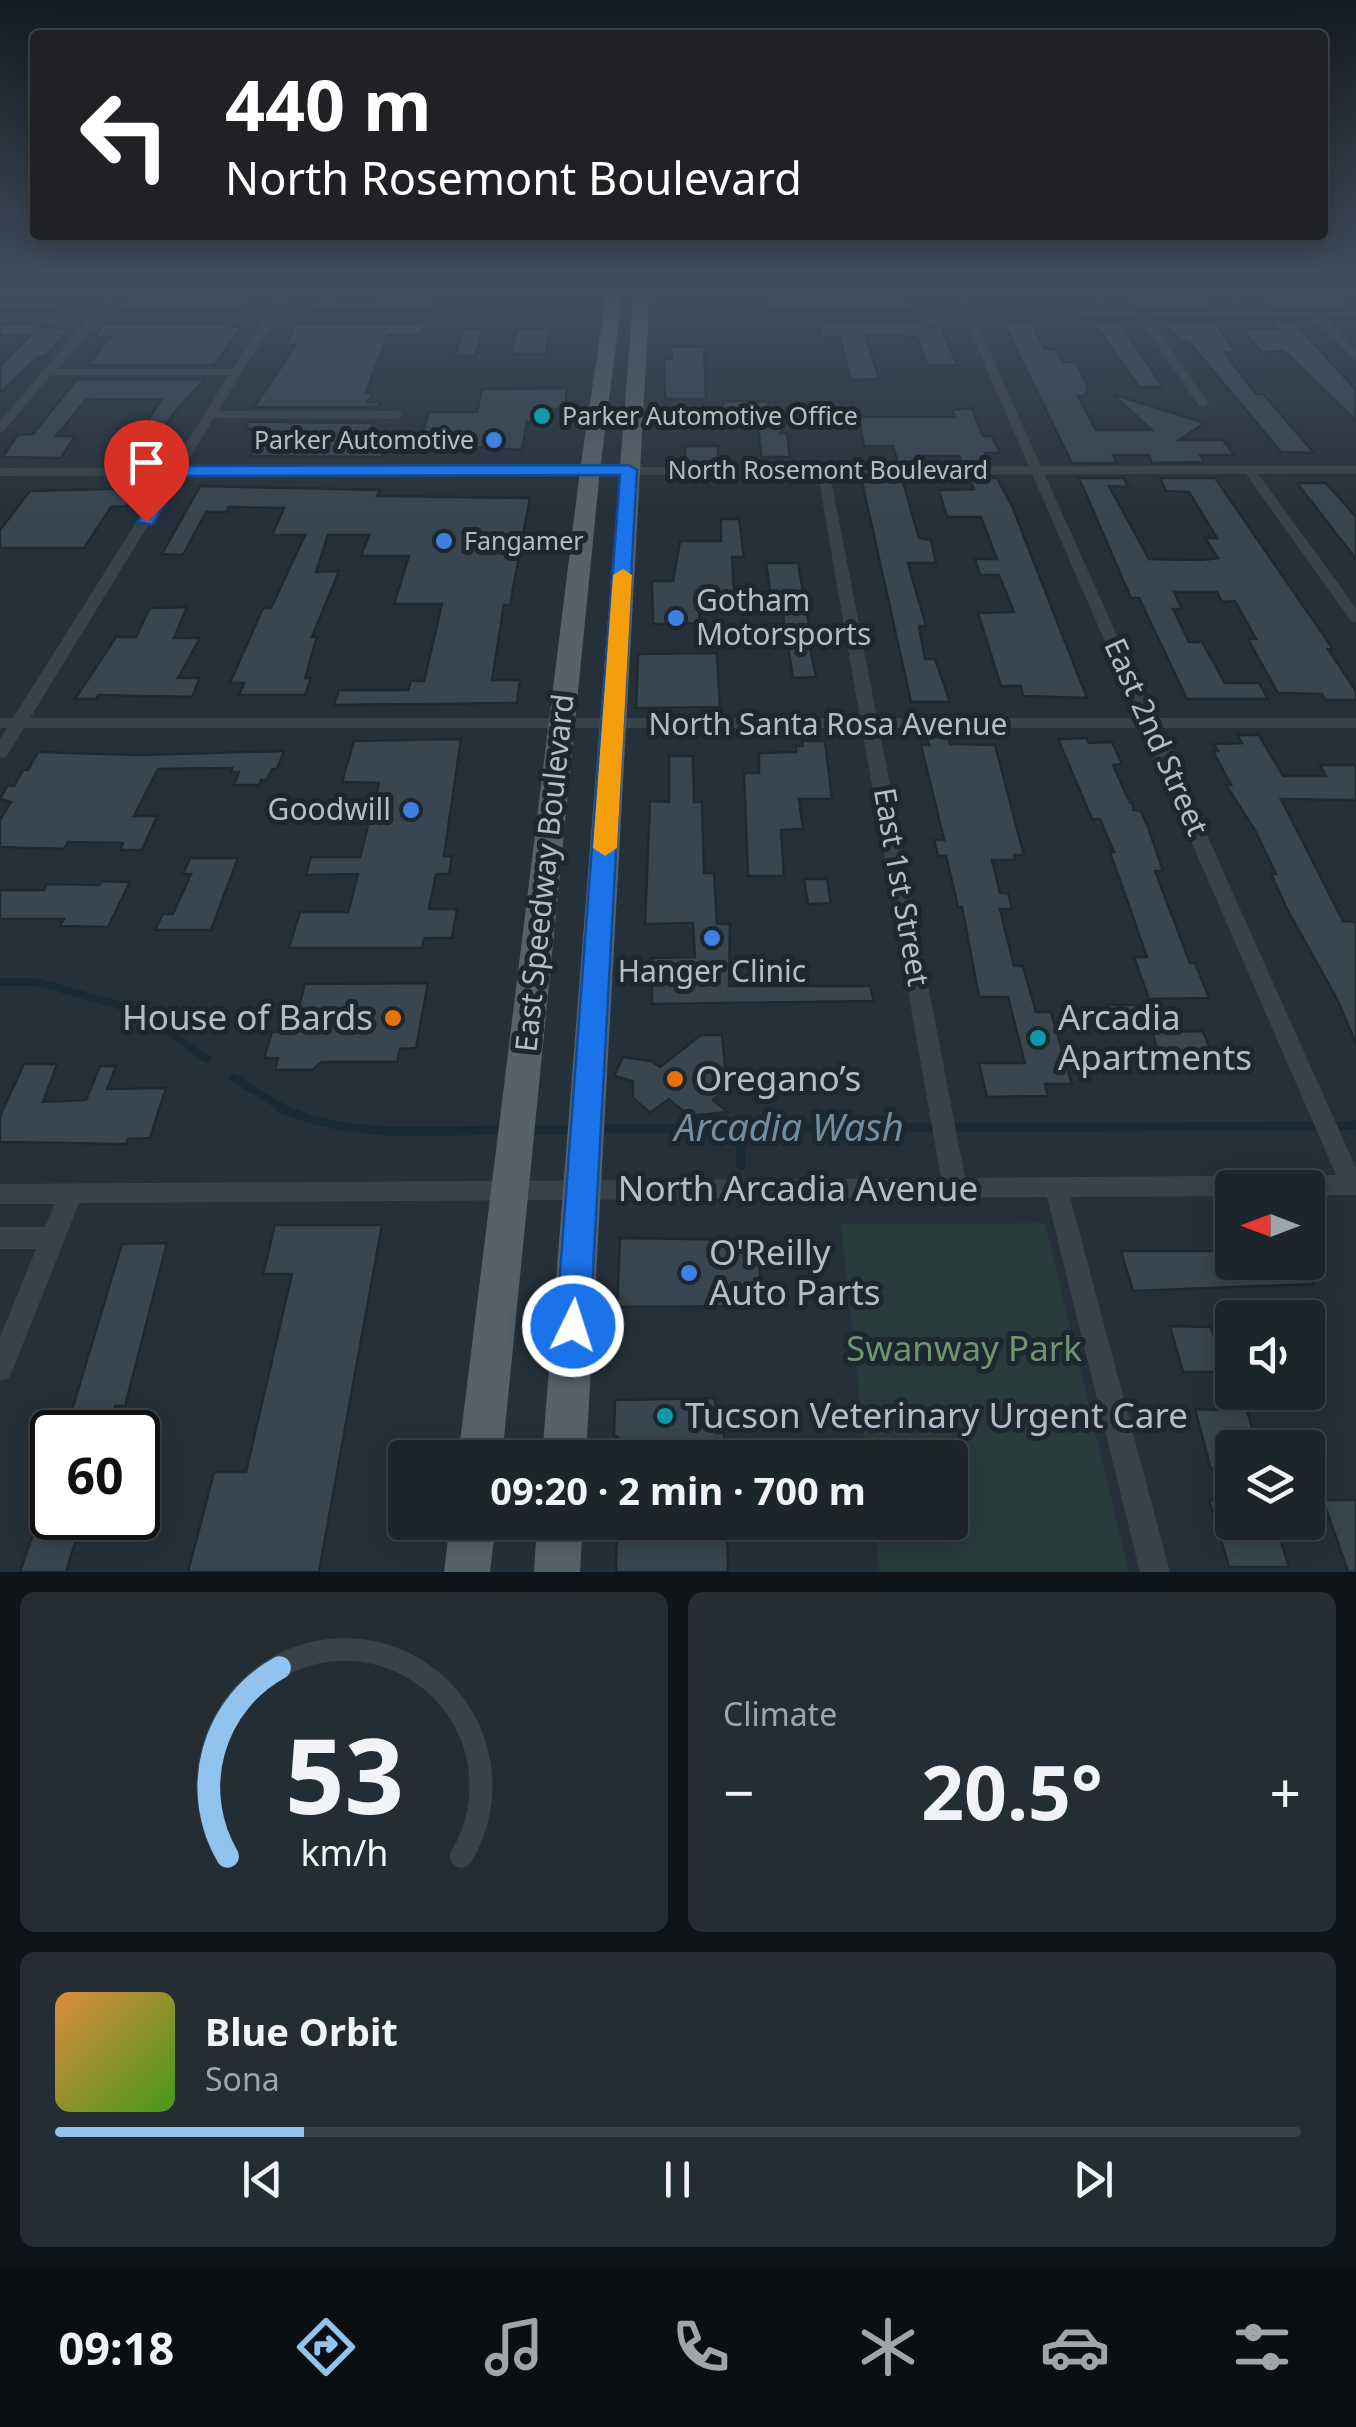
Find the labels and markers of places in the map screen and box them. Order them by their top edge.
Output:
place label: Parker Automotive Office [562,398,858,432]
marker: Parker Automotive Office [531,405,553,427]
pin [104,420,189,523]
place label: Parker Automotive [254,422,474,456]
marker: Parker Automotive [483,429,505,451]
place label: Fangamer [464,523,584,557]
marker: Fangamer [433,530,455,552]
place label: Gotham Motorsports [696,579,871,654]
marker: Gotham Motorsports [665,607,687,629]
place label: Goodwill [268,788,391,829]
marker: Goodwill [400,799,422,821]
marker: Hanger Clinic [701,927,723,949]
place label: Hanger Clinic [618,950,806,991]
place label: House of Bards [122,993,373,1040]
place label: Arcadia Apartments [1058,993,1252,1080]
marker: House of Bards [382,1007,404,1029]
marker: Arcadia Apartments [1027,1027,1049,1049]
place label: Oregano’s [695,1054,861,1101]
marker: Oregano’s [664,1068,686,1090]
place label: O'Reilly Auto Parts [709,1228,881,1315]
marker: O'Reilly Auto Parts [678,1262,700,1284]
place label: Tucson Veterinary Urgent Care [685,1391,1188,1438]
marker: Tucson Veterinary Urgent Care [654,1405,676,1427]

